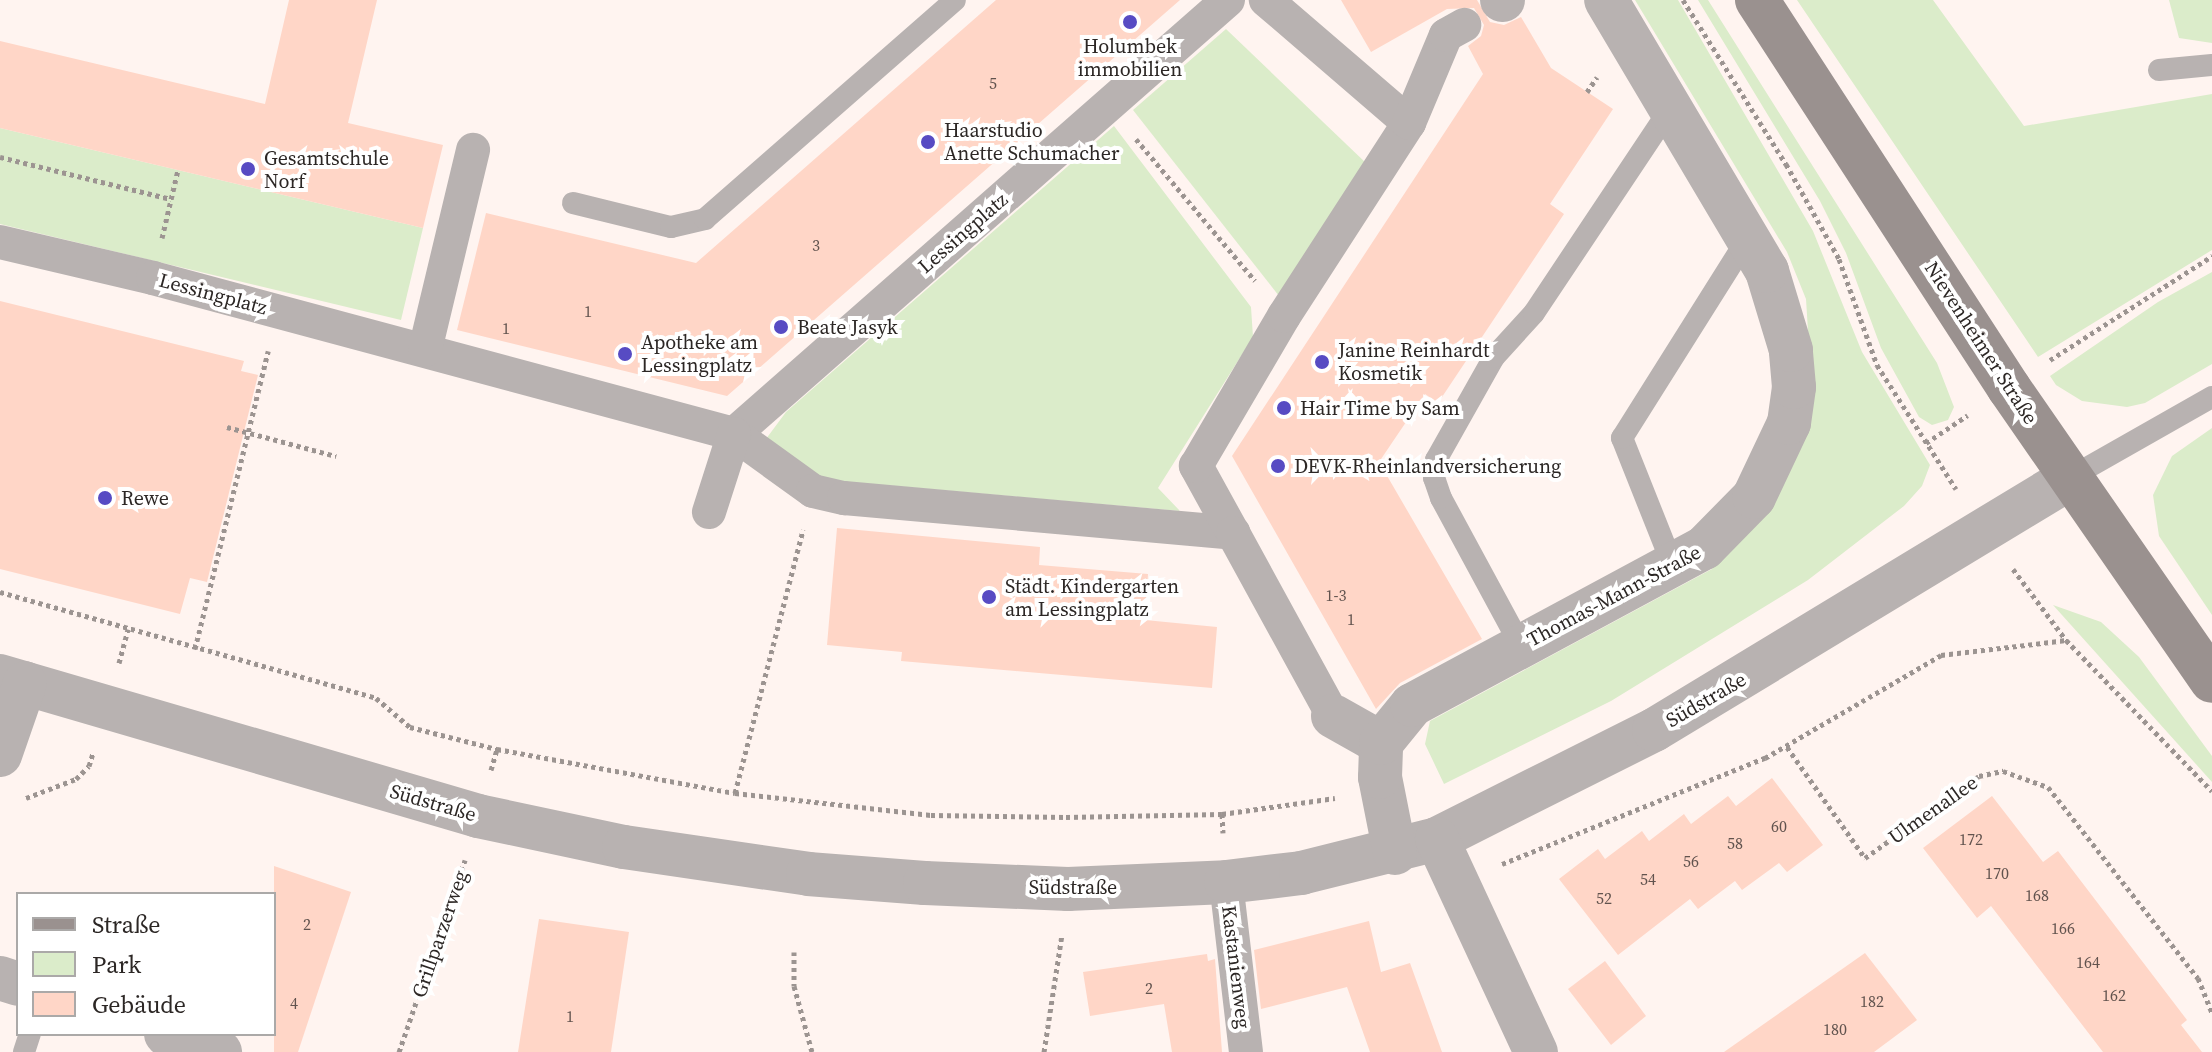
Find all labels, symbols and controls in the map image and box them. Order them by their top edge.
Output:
marker: Holumbek immobilien [1121,13,1139,31]
place label: Holumbek immobilien [1078,34,1182,81]
house number: 5 [989,73,997,93]
place label: Haarstudio Anette Schumacher [944,118,1119,165]
marker: Haarstudio Anette Schumacher [919,133,937,151]
place label: Gesamtschule Norf [264,146,389,193]
marker: Gesamtschule Norf [239,160,257,178]
street label: Lessingplatz [913,188,1013,278]
house number: 3 [812,235,820,255]
street label: Nievenheimer Straße [1919,257,2043,429]
street label: Lessingplatz [156,268,270,320]
house number: 1 [584,301,592,321]
place label: Beate Jasyk [797,315,898,339]
house number: 1 [502,318,510,338]
marker: Beate Jasyk [772,318,790,336]
place label: Apotheke am Lessingplatz [641,330,758,377]
place label: Janine Reinhardt Kosmetik [1338,338,1489,385]
marker: Apotheke am Lessingplatz [616,345,634,363]
marker: Janine Reinhardt Kosmetik [1313,353,1331,371]
place label: Hair Time by Sam [1300,396,1460,420]
marker: Hair Time by Sam [1275,399,1293,417]
place label: DEVK-Rheinlandversicherung [1294,454,1561,478]
marker: DEVK-Rheinlandversicherung [1269,457,1287,475]
place label: Rewe [121,486,169,510]
marker: Rewe [96,489,114,507]
street label: Thomas-Mann-Straße [1523,540,1705,652]
place label: Städt. Kindergarten am Lessingplatz [1005,574,1179,621]
house number: 1-3 [1326,585,1346,605]
marker: Städt. Kindergarten am Lessingplatz [980,588,998,606]
house number: 1 [1347,609,1355,629]
street label: Südstraße [1662,667,1750,733]
street label: Ulmenallee [1884,771,1982,849]
street label: Südstraße [387,779,479,827]
house number: 60 [1771,816,1787,836]
house number: 172 [1959,829,1983,849]
house number: 58 [1727,833,1743,853]
house number: 56 [1683,851,1699,871]
house number: 170 [1985,863,2009,883]
street label: Grillparzerweg [407,867,473,1001]
house number: 54 [1640,869,1656,889]
street label: Südstraße [1029,875,1117,899]
house number: 168 [2025,885,2049,905]
house number: 52 [1596,888,1612,908]
legend [16,892,276,1036]
street label: Kastanienweg [1217,904,1255,1030]
text: Straße [92,908,160,941]
house number: 2 [303,914,311,934]
house number: 166 [2051,918,2075,938]
text: Park [92,948,141,981]
house number: 164 [2076,952,2100,972]
house number: 2 [1145,978,1153,998]
house number: 162 [2102,985,2126,1005]
text: Gebäude [92,988,186,1021]
house number: 182 [1860,991,1884,1011]
house number: 4 [290,993,298,1013]
house number: 1 [566,1006,574,1026]
house number: 180 [1823,1019,1847,1039]

